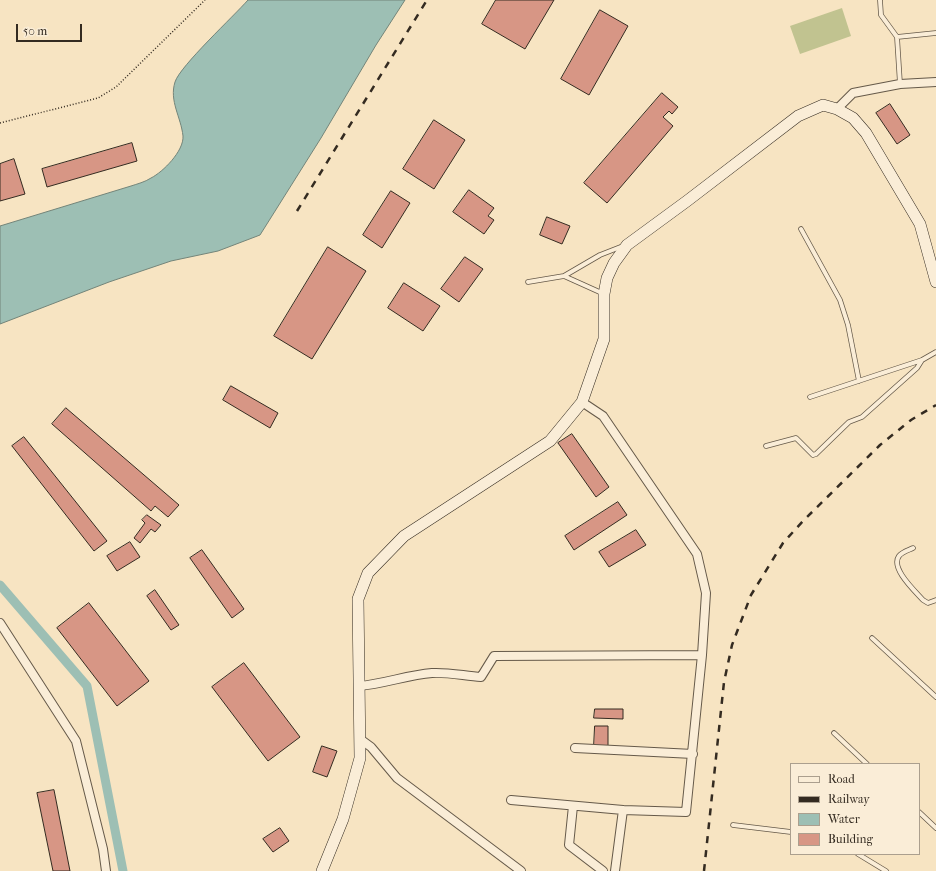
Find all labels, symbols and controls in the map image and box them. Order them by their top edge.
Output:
scale bar [18,16,84,42]
text: 50 m [23,24,47,38]
legend [790,763,920,855]
text: Road [828,772,855,786]
text: Railway [828,792,870,806]
text: Water [828,812,860,826]
text: Building [828,832,873,846]

